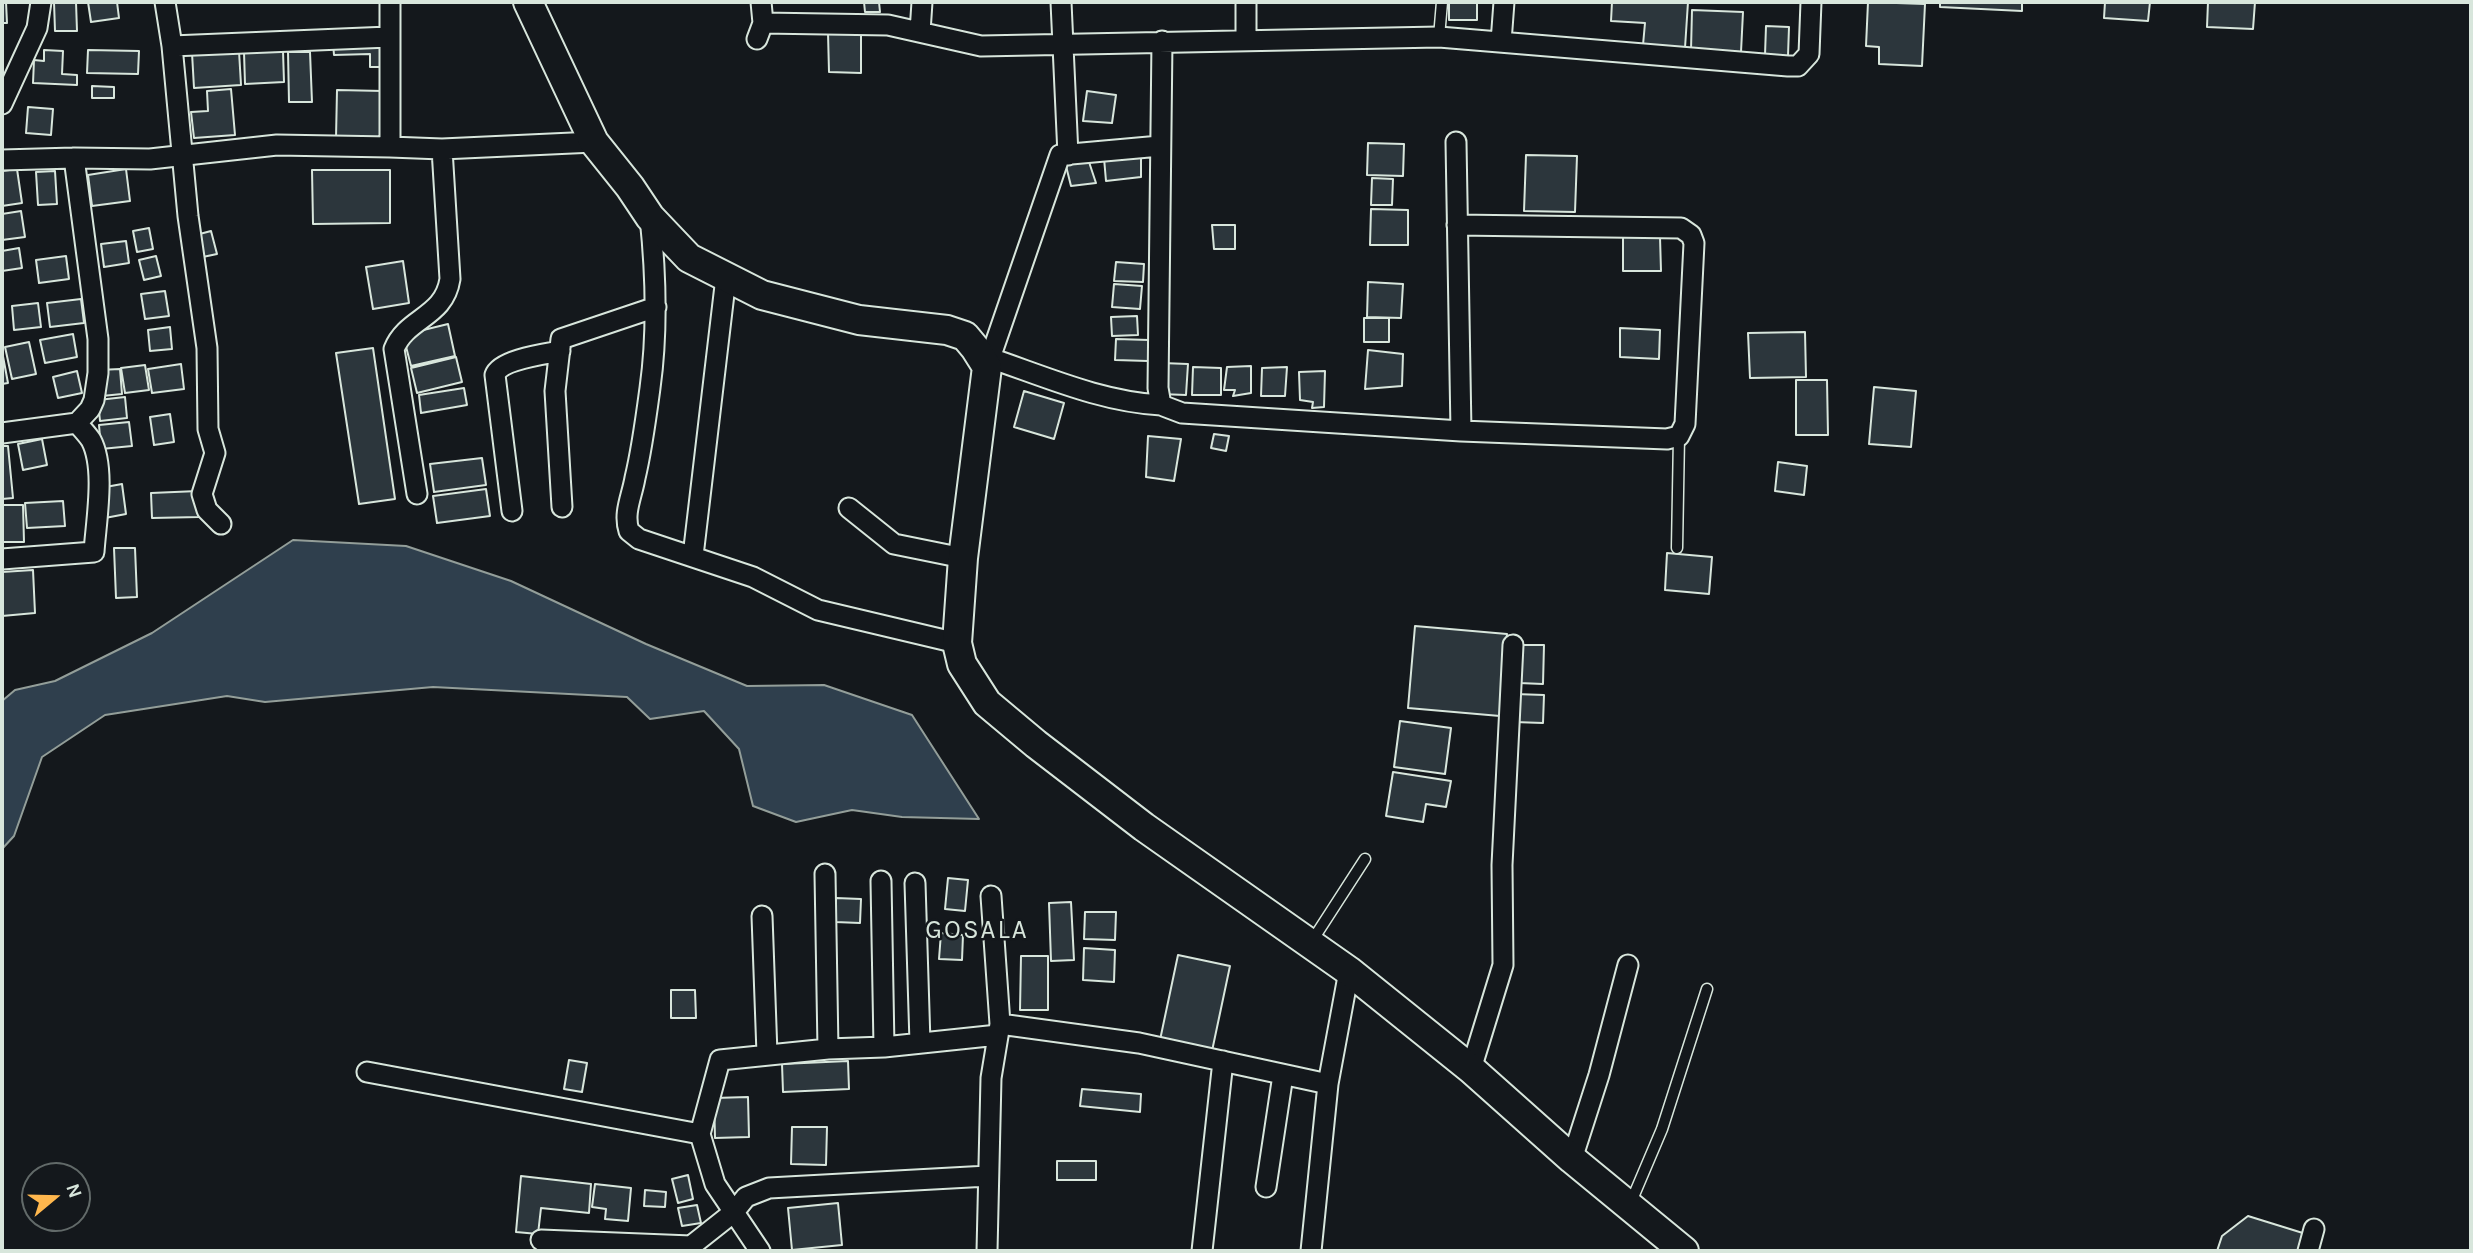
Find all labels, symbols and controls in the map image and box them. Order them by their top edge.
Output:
district label: GOSALA [926,915,1028,947]
north arrow [21,1162,91,1232]
text: N [61,1181,87,1201]

